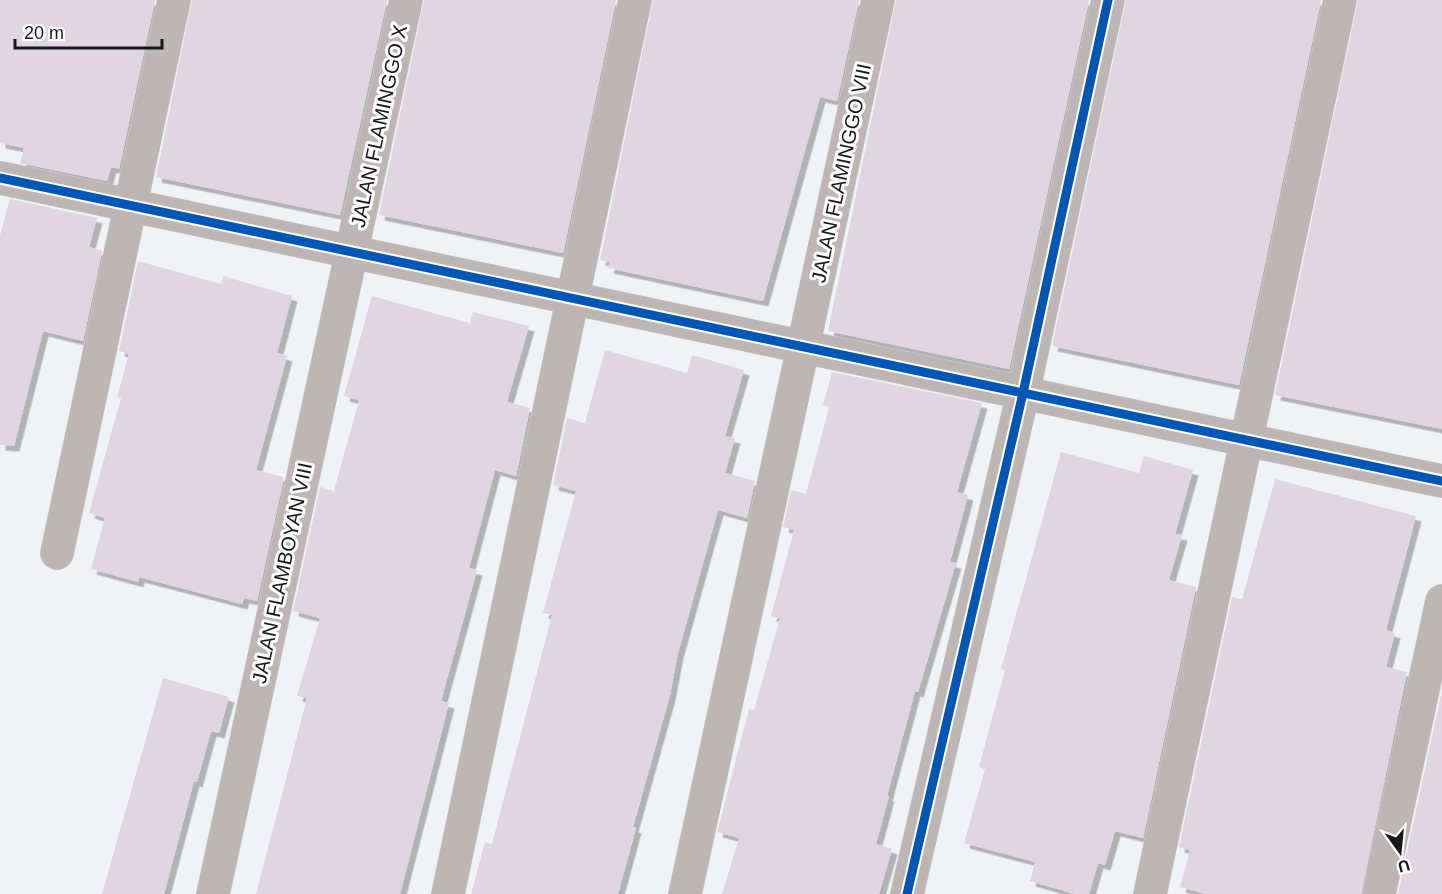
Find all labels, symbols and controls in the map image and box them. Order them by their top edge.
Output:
scale bar [15,12,162,50]
text: 20 m [24,23,64,43]
street label: JALAN FLAMINGGO X [347,23,411,229]
street label: JALAN FLAMINGGO VIII [807,61,875,285]
street label: JALAN FLAMBOYAN VIII [248,461,316,685]
north arrow [1370,822,1430,882]
text: U [1396,856,1412,876]

